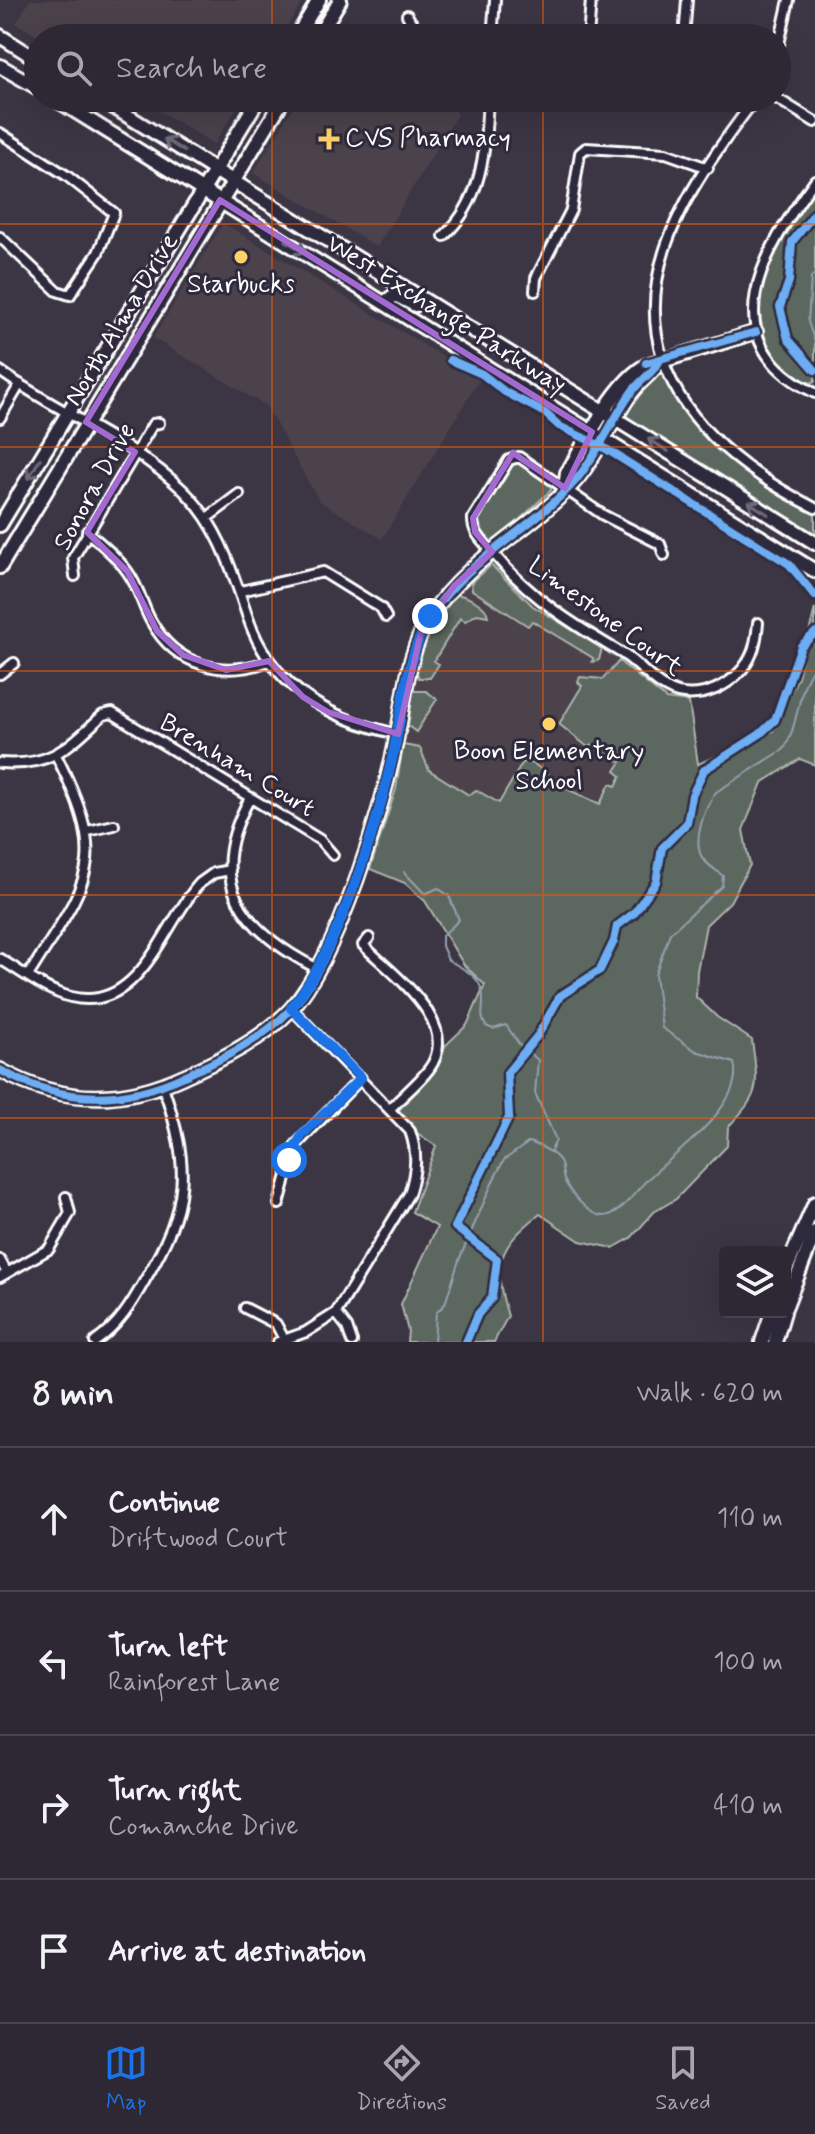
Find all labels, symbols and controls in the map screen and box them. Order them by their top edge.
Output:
search box [24,24,791,112]
icon: search [52,46,96,90]
text: Search here [116,49,267,88]
place label: CVS Pharmacy [345,122,511,156]
marker: CVS Pharmacy [320,130,338,148]
one-way arrow [163,136,186,152]
street label: North Alma Drive [57,227,187,413]
street label: West Exchange Parkway [318,227,572,405]
one-way arrow [284,240,307,256]
marker: Starbucks [232,248,250,266]
place label: Starbucks [187,268,295,302]
street label: Sonora Drive [46,417,144,557]
one-way arrow [647,437,670,453]
one-way arrow [26,457,42,480]
one-way arrow [747,499,770,515]
street label: Limestone Court [521,549,689,685]
route end [412,598,448,634]
street label: Brenham Court [153,706,321,826]
marker: Boon Elementary School [540,715,558,733]
place label: Boon Elementary School [454,735,644,799]
route start [271,1142,307,1178]
map controls [719,1246,791,1318]
button: layers [719,1246,791,1318]
text: 8 min [32,1372,114,1417]
text: Walk · 620 m [636,1377,783,1411]
text: Continue [108,1483,220,1522]
icon: ahead [32,1497,76,1541]
text: 110 m [717,1502,783,1536]
text: Driftwood Court [108,1522,288,1556]
text: Turn left [108,1627,228,1666]
icon: left [32,1641,76,1685]
text: 100 m [713,1646,783,1680]
text: Rainforest Lane [108,1666,280,1700]
text: Turn right [108,1771,241,1810]
icon: right [32,1785,76,1829]
text: 410 m [713,1790,783,1824]
text: Comanche Drive [108,1810,299,1844]
icon: arrive [32,1929,76,1973]
text: Arrive at destination [108,1932,366,1971]
tab: Map [104,2041,148,2117]
tab: Directions [356,2041,447,2117]
tab: Saved [655,2041,711,2117]

